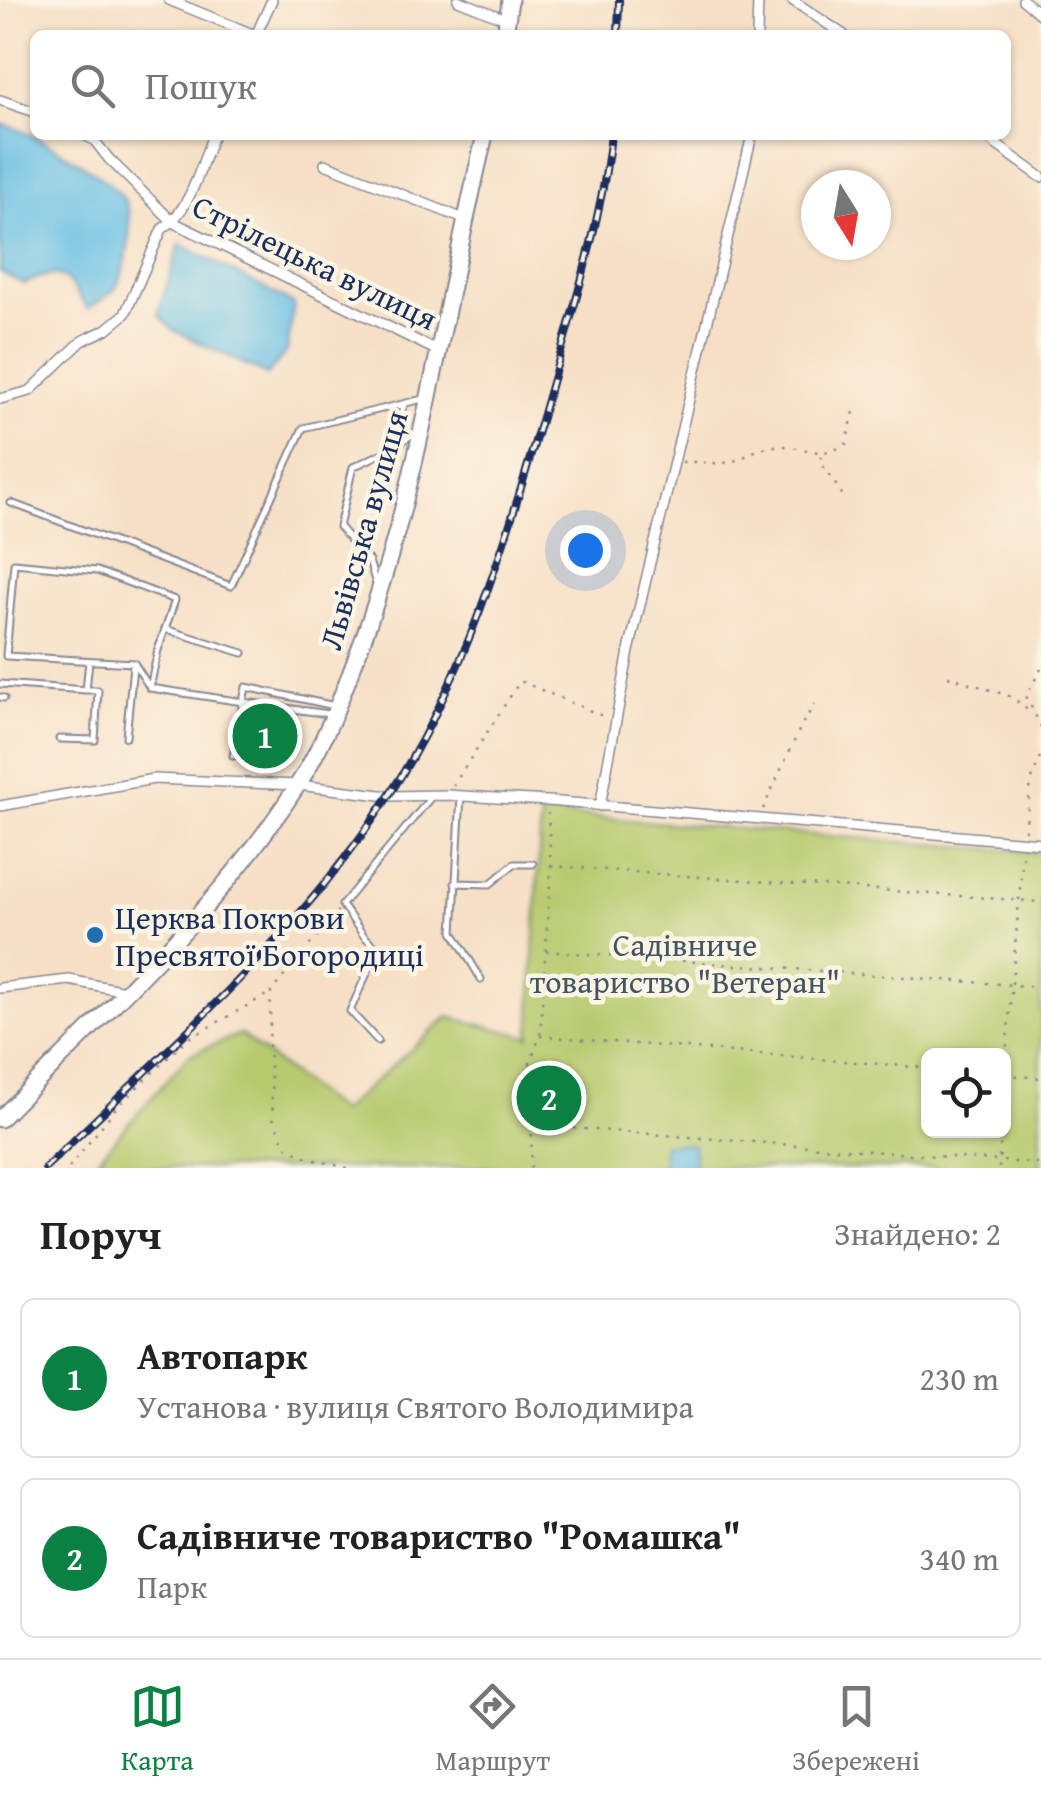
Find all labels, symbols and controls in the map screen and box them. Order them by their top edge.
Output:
search box [30,30,1011,140]
text: Пошук [145,57,257,113]
icon: search [65,58,120,113]
north arrow [801,170,891,260]
street label: Стрілецька вулиця [185,182,445,342]
street label: Львівська вулиця [306,405,420,655]
your location [560,525,611,576]
pin: 1 [232,698,298,774]
place label: Церква Покрови Пресвятої Богородиці [115,894,424,978]
park label: Садівниче товариство "Ветеран" [530,921,840,1005]
marker: Церква Покрови Пресвятої Богородиці [84,924,106,946]
map controls [921,1048,1011,1138]
button: locate [921,1048,1011,1138]
pin: 2 [516,1060,582,1136]
text: Поруч [40,1203,161,1264]
text: Знайдено: 2 [834,1210,1001,1257]
text: Автопарк [137,1327,307,1383]
text: 1 [66,1355,83,1402]
text: 230 m [920,1355,999,1402]
text: Установа · вулиця Святого Володимира [137,1383,694,1430]
text: Садівниче товариство "Ромашка" [137,1507,741,1563]
text: 2 [66,1535,83,1582]
text: 340 m [920,1535,999,1582]
text: Парк [137,1563,207,1610]
tab: Карта [121,1679,194,1780]
tab: Маршрут [436,1679,550,1780]
tab: Збережені [792,1679,920,1780]

